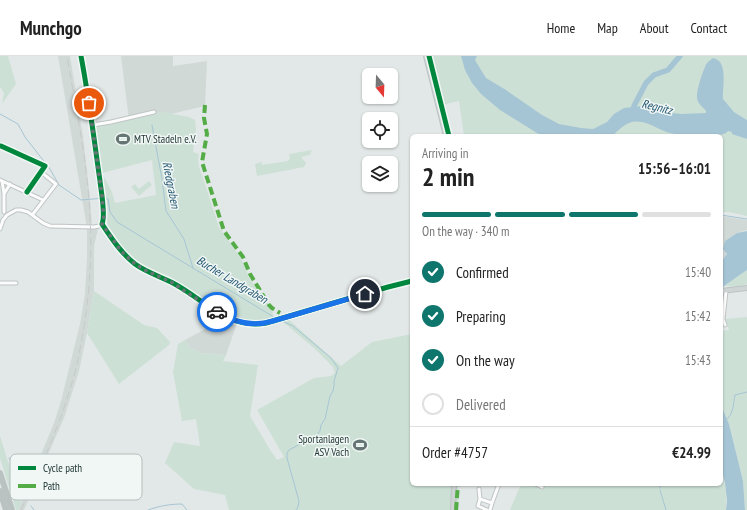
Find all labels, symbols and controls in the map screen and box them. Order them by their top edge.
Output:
text: Munchgo [20,16,82,40]
text: Home [547,19,575,37]
text: Map [597,19,618,37]
text: About [640,19,669,37]
text: Contact [691,19,727,37]
north arrow [362,68,398,104]
map controls [362,68,398,192]
pin [72,86,106,120]
icon: bag [78,92,100,114]
water label: Regnitz [640,96,676,118]
button: locate [362,112,398,148]
sports icon: MTV Stadeln e.V. [115,131,131,147]
place label: MTV Stadeln e.V. [134,132,197,146]
text: Arriving in [422,145,469,162]
button: layers [362,156,398,192]
text: 15:56–16:01 [638,159,711,178]
water label: Riedgraben [160,160,183,210]
text: 2 min [422,160,475,193]
text: On the way · 340 m [422,223,509,240]
water label: Bucher Landgraben [194,253,271,307]
icon: check [422,261,444,283]
text: Confirmed [456,263,509,282]
text: 15:40 [685,264,711,281]
pin [348,277,382,311]
icon: home [354,283,376,305]
courier [197,292,237,332]
icon: car [206,301,228,323]
icon: check [422,305,444,327]
text: Preparing [456,307,506,326]
text: 15:42 [685,308,711,325]
icon: check [422,349,444,371]
text: On the way [456,351,515,370]
text: 15:43 [685,352,711,369]
text: Delivered [456,395,506,414]
place label: Sportanlagen ASV Vach [298,432,349,459]
sports icon: Sportanlagen ASV Vach [352,437,368,453]
text: Order #4757 [422,443,488,462]
text: €24.99 [672,443,711,462]
legend [10,454,142,500]
text: Cycle path [43,461,82,475]
text: Path [43,479,60,493]

